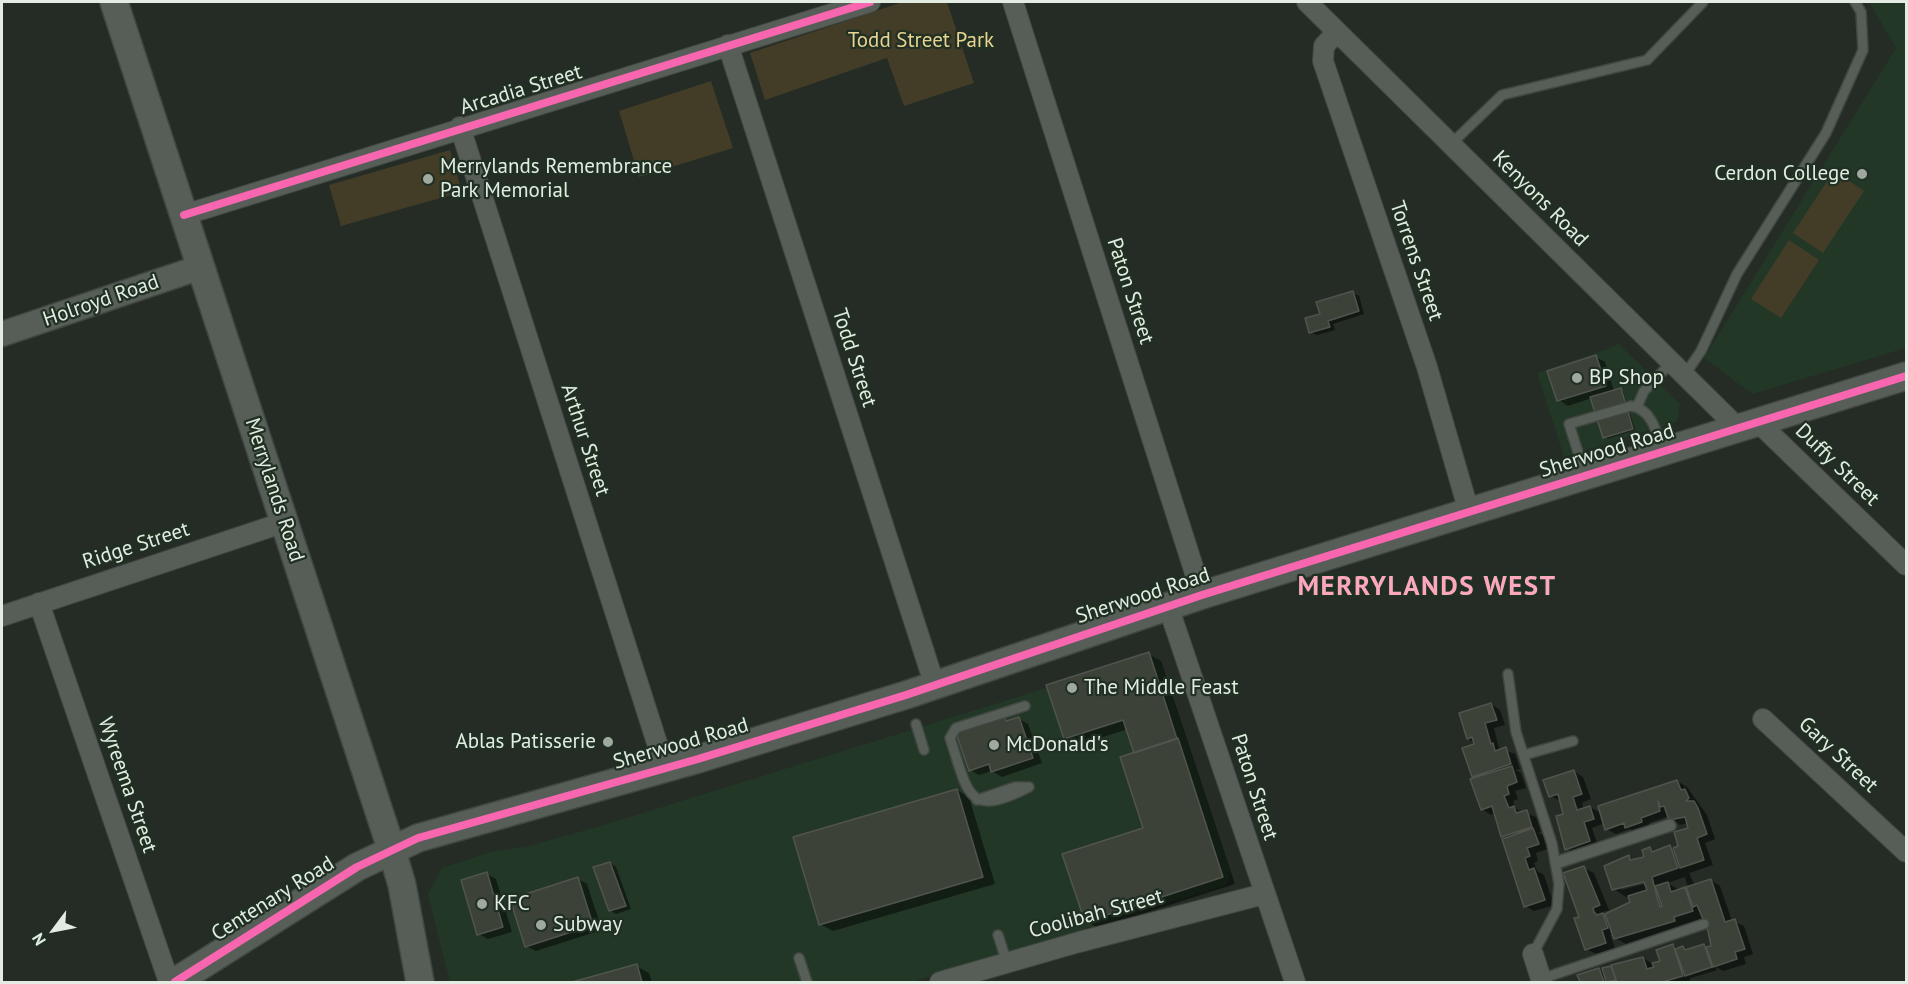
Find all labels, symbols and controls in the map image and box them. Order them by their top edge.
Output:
park label: Todd Street Park [848,28,994,54]
street label: Arcadia Street [457,60,585,120]
street label: Kenyons Road [1487,146,1593,252]
place label: Merrylands Remembrance Park Memorial [440,154,672,204]
place label: Cerdon College [1714,161,1850,187]
marker: Cerdon College [1855,167,1869,181]
marker: Merrylands Remembrance Park Memorial [421,172,435,186]
street label: Torrens Street [1384,198,1448,324]
street label: Paton Street [1101,235,1159,347]
street label: Holroyd Road [40,269,162,333]
street label: Todd Street [826,306,882,410]
place label: BP Shop [1589,365,1664,391]
marker: BP Shop [1570,371,1584,385]
street label: Arthur Street [555,381,615,499]
street label: Merrylands Road [239,415,309,565]
street label: Sherwood Road [1537,419,1677,483]
street label: Duffy Street [1790,419,1884,511]
street label: Ridge Street [80,517,192,575]
street label: Sherwood Road [1073,562,1213,630]
district label: MERRYLANDS WEST [1298,571,1556,603]
place label: The Middle Feast [1084,675,1239,701]
marker: The Middle Feast [1065,681,1079,695]
street label: Gary Street [1793,712,1883,798]
street label: Sherwood Road [610,713,752,775]
street label: Wyreema Street [92,714,162,856]
place label: Ablas Patisserie [455,729,596,755]
street label: Paton Street [1225,731,1283,843]
place label: McDonald's [1006,732,1109,758]
marker: Ablas Patisserie [601,735,615,749]
marker: McDonald's [987,738,1001,752]
street label: Centenary Road [207,851,339,947]
street label: Coolibah Street [1026,884,1166,944]
place label: KFC [494,891,530,917]
marker: KFC [475,897,489,911]
north arrow [24,900,84,960]
place label: Subway [553,912,622,938]
marker: Subway [534,918,548,932]
text: N [27,930,50,949]

